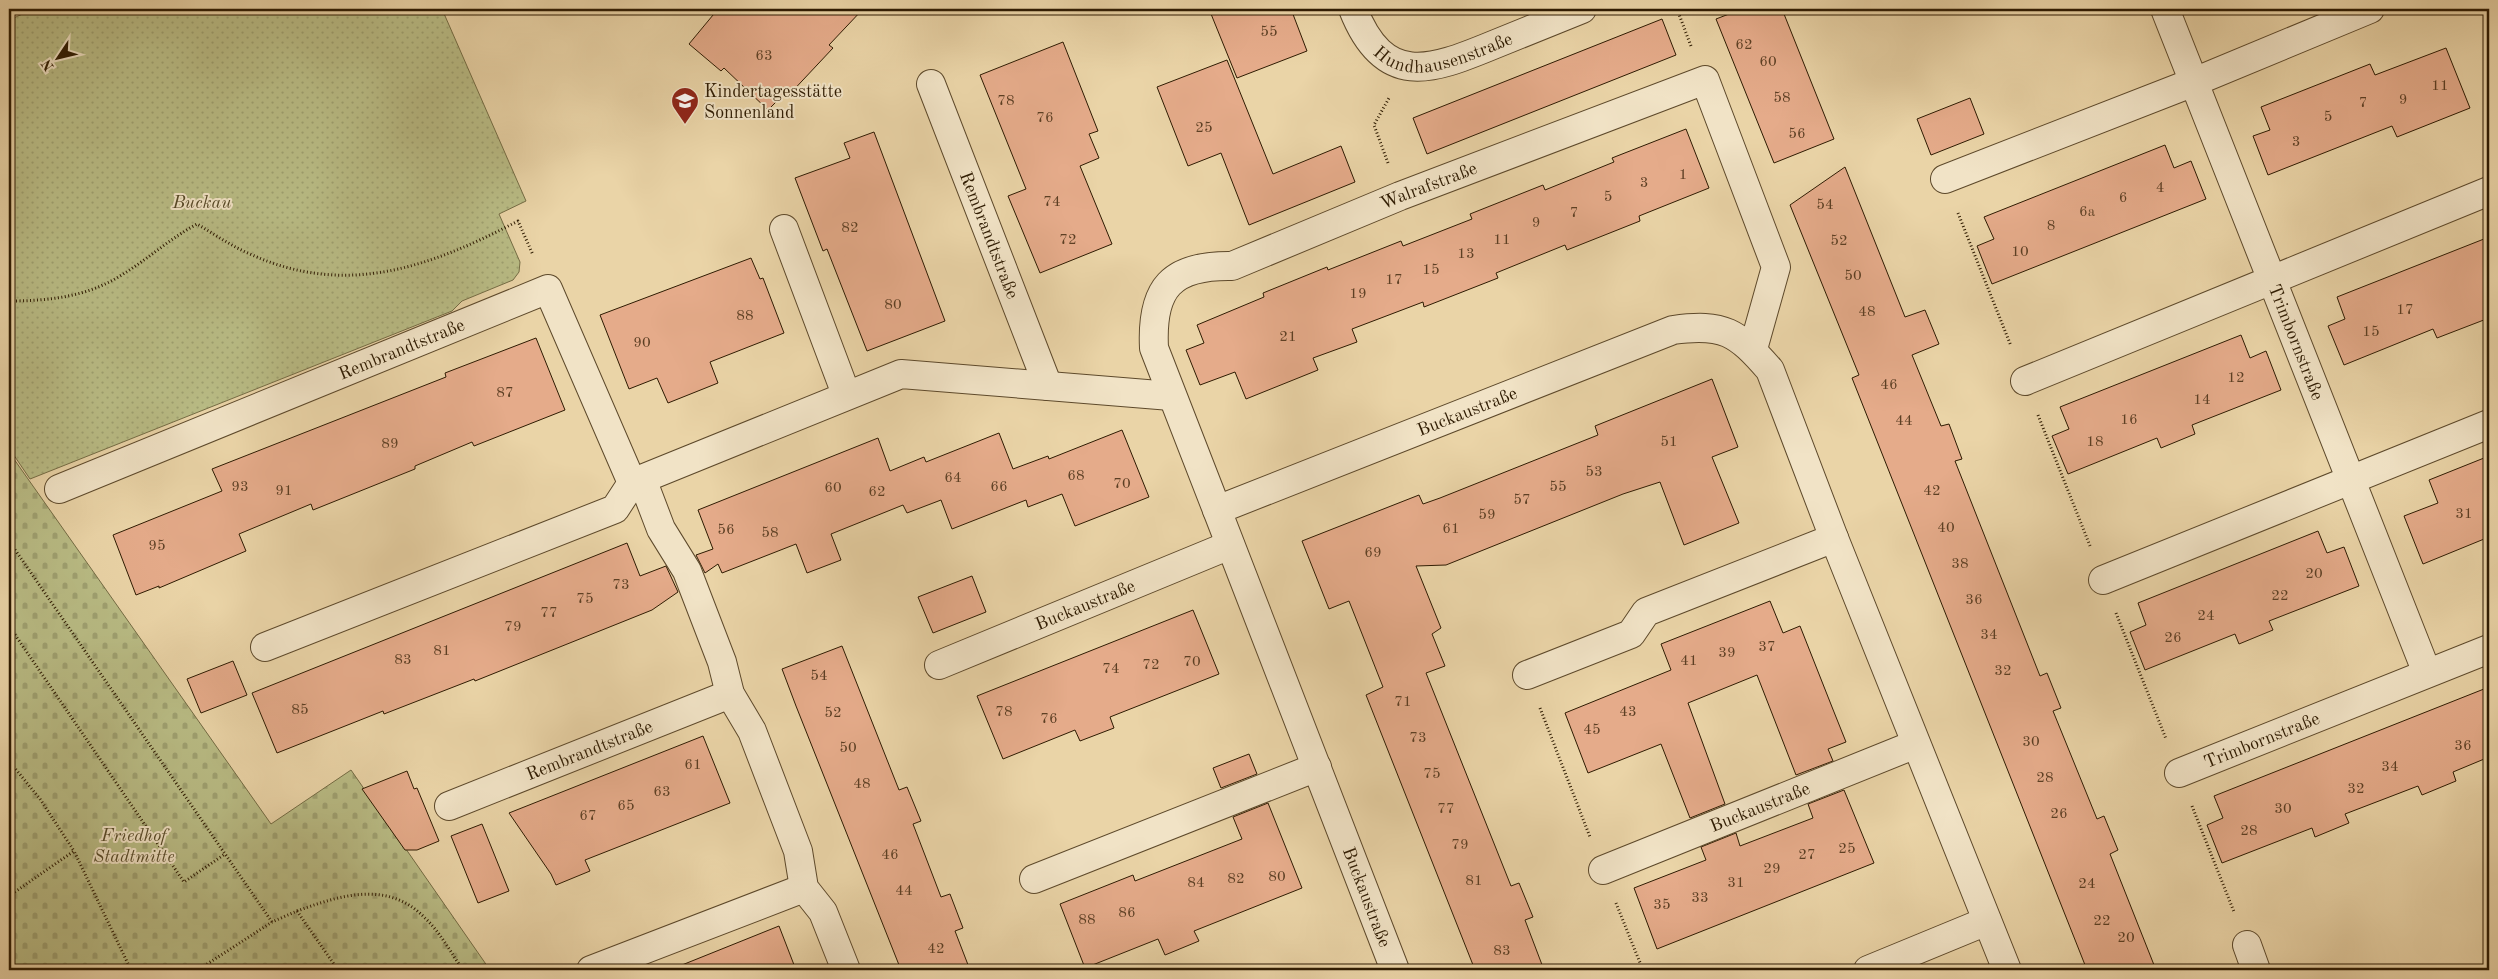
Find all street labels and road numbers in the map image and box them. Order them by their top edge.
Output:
street label: Hundhausenstraße [1370,30,1515,77]
street label: Walrafstraße [1378,160,1480,213]
street label: Rembrandtstraße [956,169,1021,301]
street label: Trimbornstraße [2265,282,2326,403]
street label: Rembrandtstraße [336,316,468,384]
street label: Buckaustraße [1415,384,1520,440]
street label: Buckaustraße [1033,577,1138,634]
street label: Trimbornstraße [2202,710,2322,772]
street label: Rembrandtstraße [524,718,655,784]
street label: Buckaustraße [1708,780,1813,836]
street label: Buckaustraße [1339,845,1393,950]

